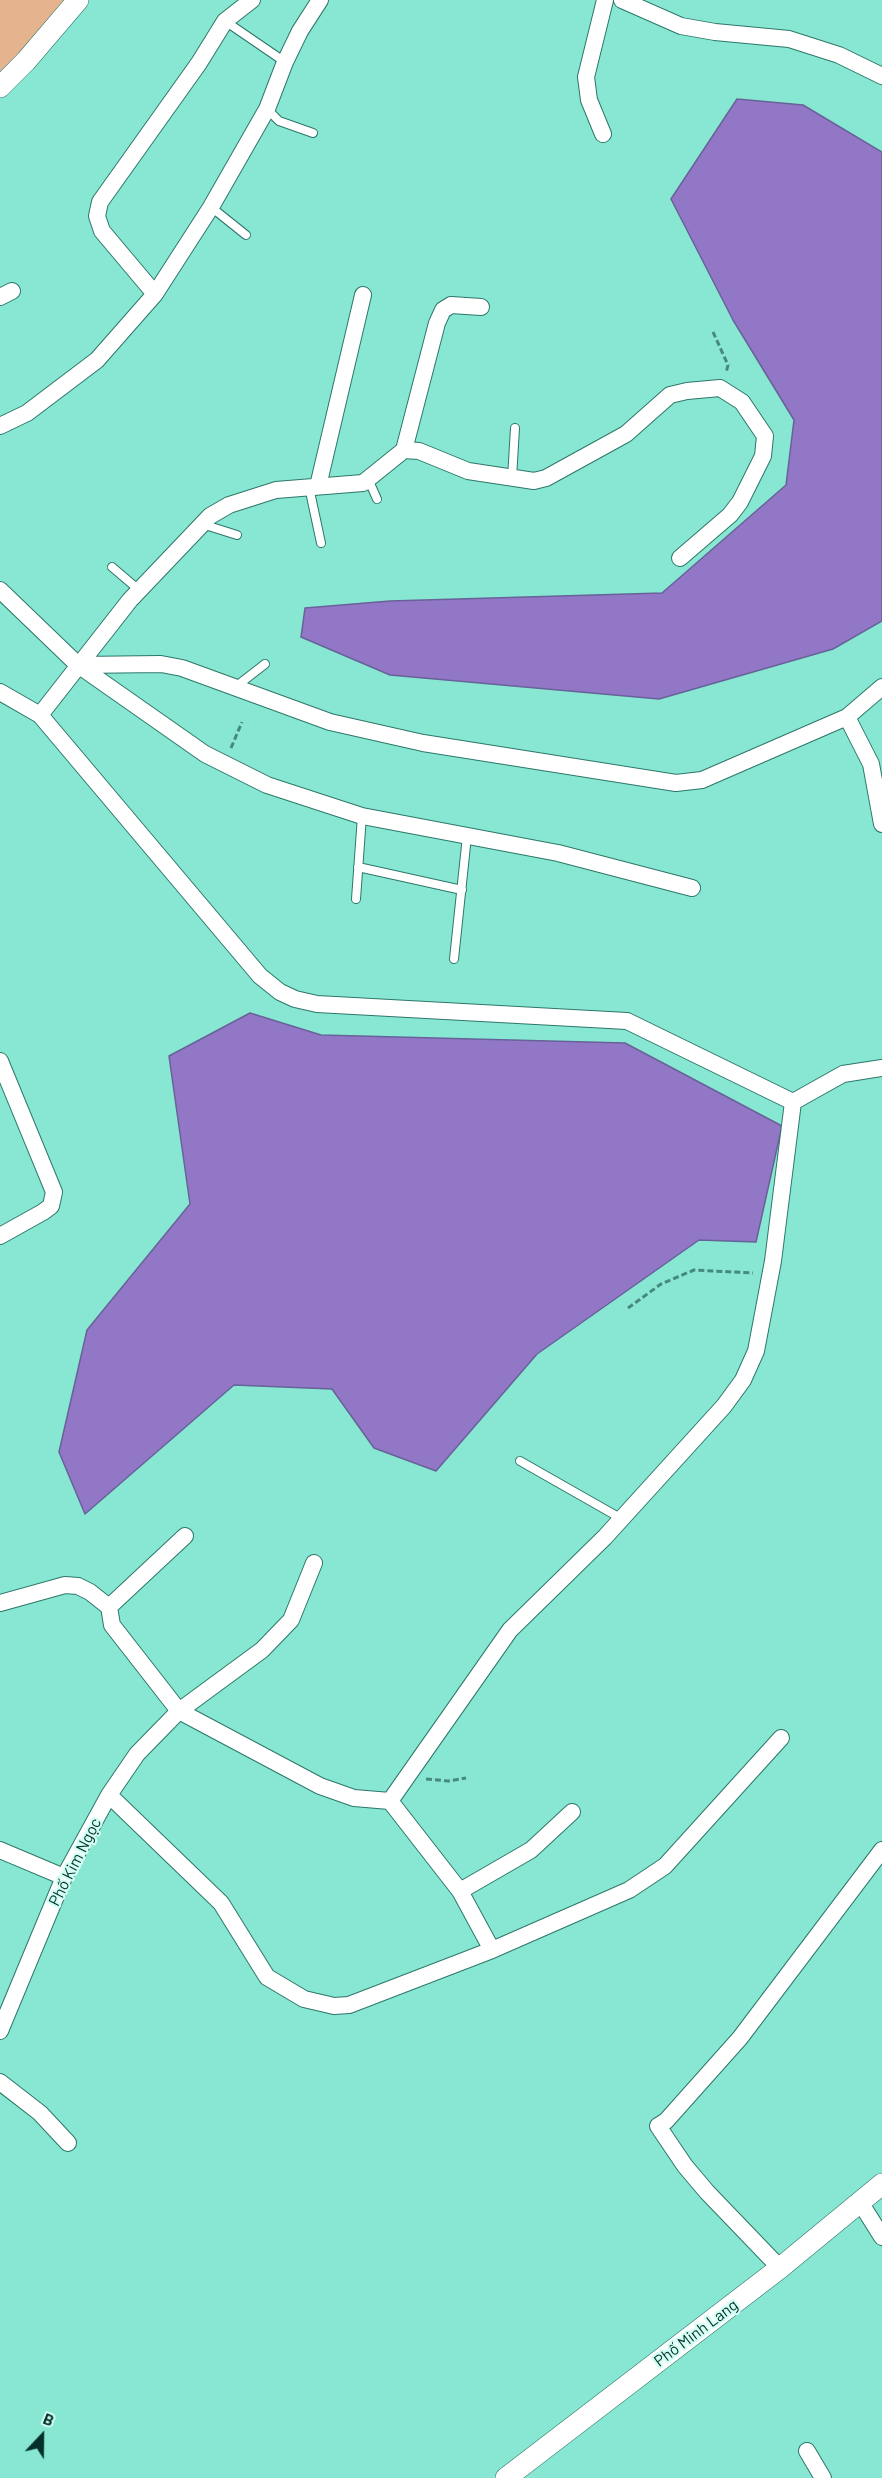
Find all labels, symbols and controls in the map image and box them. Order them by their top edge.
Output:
street label: Phố Kim Ngọc [45,1815,105,1909]
street label: Phố Minh Lang [650,2295,742,2371]
north arrow [12,2406,72,2466]
text: B [41,2408,57,2430]

